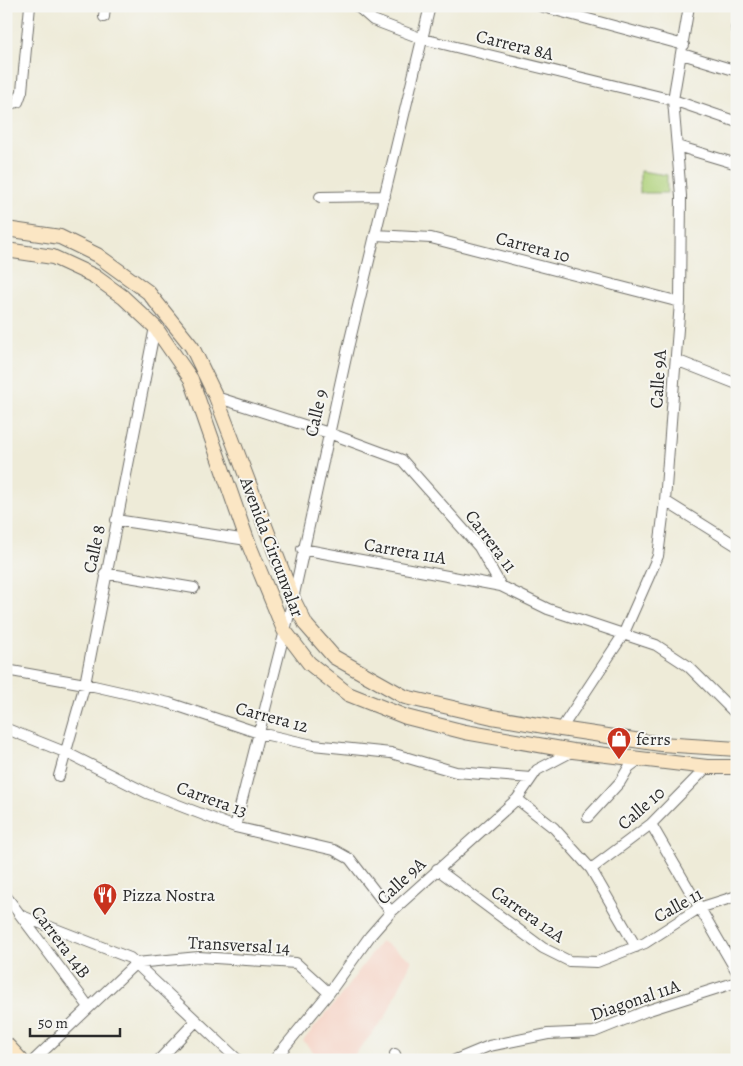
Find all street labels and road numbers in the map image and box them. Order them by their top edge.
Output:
street label: Carrera 8A [474,24,557,66]
street label: Carrera 10 [493,226,573,268]
street label: Calle 9A [644,348,672,409]
street label: Calle 9 [299,387,333,439]
street label: Avenida Circunvalar [234,473,310,620]
street label: Carrera 11 [460,505,522,577]
street label: Calle 8 [77,523,111,575]
street label: Carrera 11A [362,532,448,570]
street label: Carrera 12 [233,696,312,738]
street label: Carrera 13 [173,775,251,823]
street label: Calle 10 [612,781,670,835]
street label: Calle 9A [371,852,431,910]
street label: Carrera 12A [486,880,570,949]
street label: Calle 11 [649,882,707,928]
street label: Carrera 14B [26,901,96,983]
street label: Transversal 14 [187,930,291,960]
street label: Diagonal 11A [587,973,683,1027]

